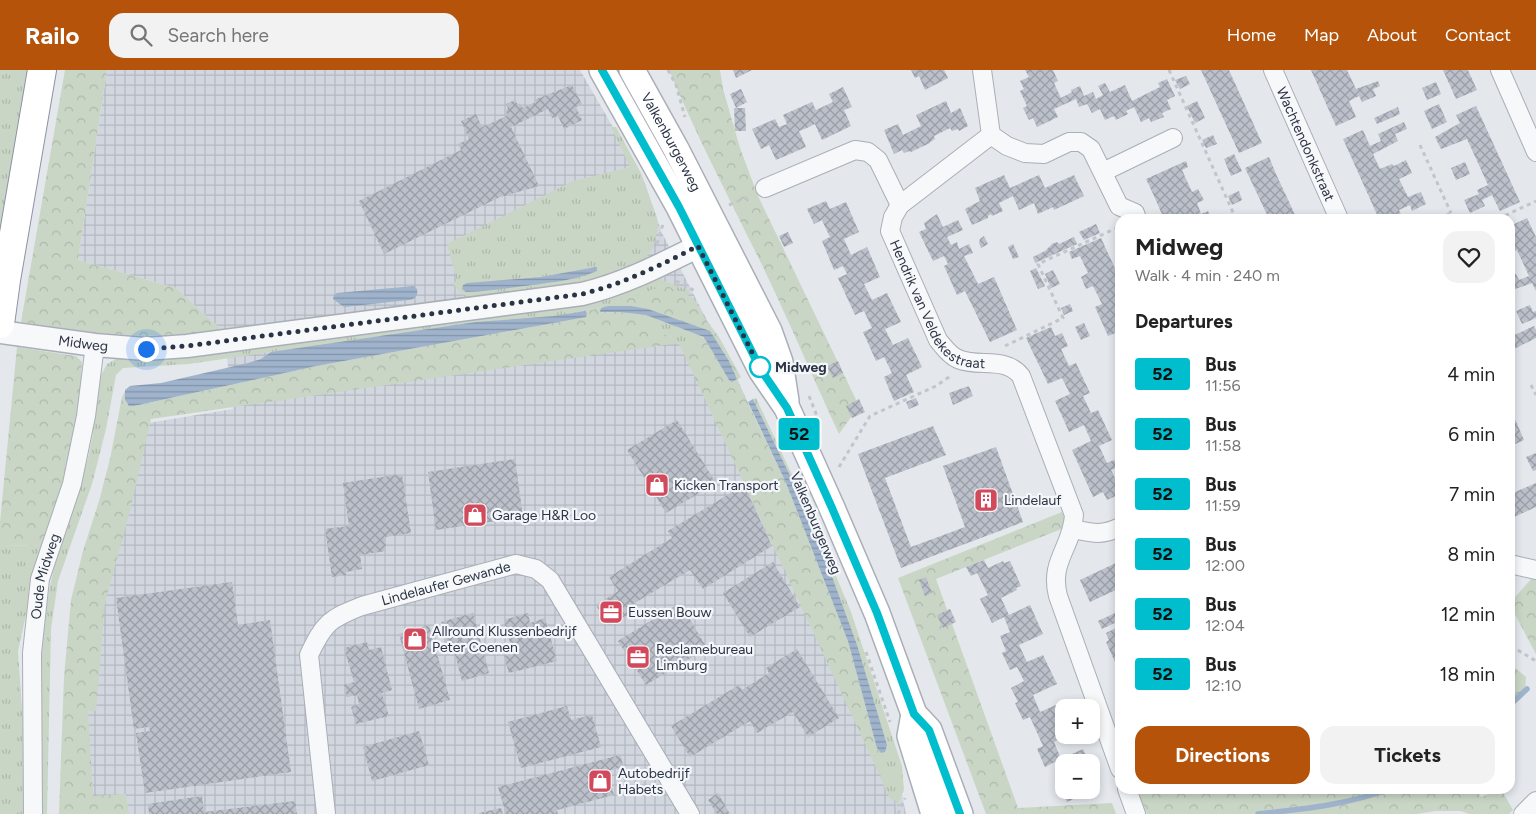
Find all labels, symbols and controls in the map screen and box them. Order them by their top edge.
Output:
search box [109,13,459,58]
text: Railo [25,21,79,50]
icon: search [127,21,155,49]
text: Search here [167,24,269,47]
text: Home [1227,24,1276,46]
text: Map [1304,24,1339,46]
text: About [1367,24,1417,46]
text: Contact [1445,24,1511,46]
street label: Wachtendonkstraat [1273,84,1338,204]
street label: Valkenburgerweg [637,90,704,194]
button: heart [1443,231,1495,283]
text: Midweg [1135,232,1224,261]
street label: Hendrik van Veldekestraat [886,237,985,372]
text: Walk · 4 min · 240 m [1135,266,1280,285]
text: Departures [1135,310,1233,333]
street label: Midweg [57,332,109,355]
your location [134,337,159,362]
text: Bus [1205,353,1236,376]
marker: Midweg [749,356,771,378]
place label: Midweg [775,359,827,376]
text: 52 [1152,363,1173,385]
text: 4 min [1447,363,1495,386]
text: 11:56 [1205,376,1241,395]
text: Bus [1205,413,1236,436]
line badge: 52 [776,418,822,450]
text: 52 [789,423,809,445]
text: 52 [1152,423,1173,445]
text: 6 min [1448,423,1495,446]
text: 11:58 [1205,436,1241,455]
street label: Valkenburgerweg [786,469,845,577]
shop icon: Kicken Transport [644,472,670,498]
text: Bus [1205,473,1236,496]
place label: Kicken Transport [674,477,779,494]
text: 52 [1152,483,1173,505]
text: 7 min [1449,483,1495,506]
building icon: Lindelauf [973,487,999,513]
place label: Lindelauf [1004,492,1062,509]
text: 11:59 [1205,496,1241,515]
shop icon: Garage H&R Loo [462,502,488,528]
place label: Garage H&R Loo [492,507,596,524]
street label: Oude Midweg [28,531,64,620]
text: Bus [1205,533,1236,556]
text: 52 [1152,543,1173,565]
text: 8 min [1447,543,1495,566]
text: 12:00 [1205,556,1245,575]
street label: Lindelaufer Gewande [380,558,513,609]
text: Bus [1205,593,1236,616]
office icon: Eussen Bouw [598,599,624,625]
text: 52 [1152,603,1173,625]
text: 12 min [1441,603,1495,626]
place label: Eussen Bouw [628,604,712,621]
text: 12:04 [1205,616,1245,635]
place label: Allround Klussenbedrijf Peter Coenen [432,623,578,656]
shop icon: Allround Klussenbedrijf Peter Coenen [402,626,428,652]
place label: Reclamebureau Limburg [656,641,753,674]
office icon: Reclamebureau Limburg [625,644,651,670]
text: Bus [1205,653,1236,676]
text: 52 [1152,663,1173,685]
text: 18 min [1440,663,1495,686]
text: 12:10 [1205,676,1241,695]
map controls [1055,699,1100,799]
button: + [1055,699,1100,744]
button: Directions [1135,726,1310,784]
button: Tickets [1320,726,1495,784]
button: − [1055,754,1100,799]
place label: Autobedrijf Habets [618,765,690,798]
shop icon: Autobedrijf Habets [587,768,613,794]

